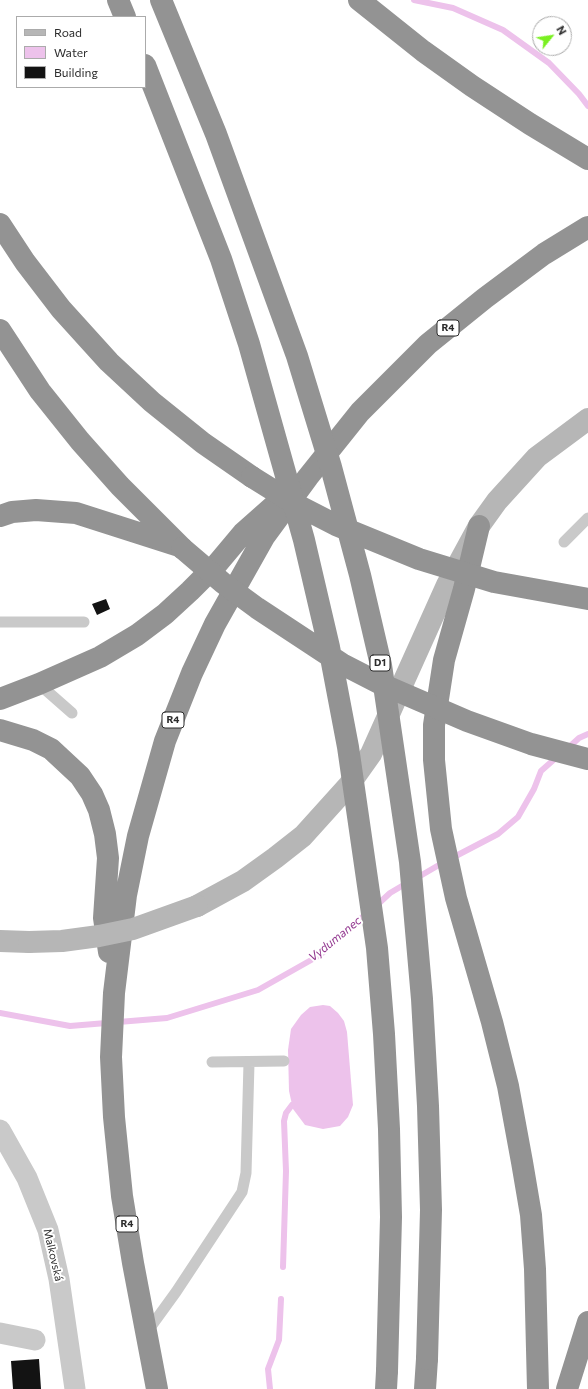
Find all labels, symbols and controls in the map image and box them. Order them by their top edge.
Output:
legend [16,16,146,88]
north arrow [532,16,572,56]
text: N [554,23,570,37]
text: Road [54,25,82,39]
text: Water [54,45,88,59]
text: Building [54,65,98,79]
road number: R4 [437,320,459,336]
road number: D1 [370,655,390,671]
road number: R4 [162,712,184,728]
water label: Vydumanec [306,913,364,965]
road number: R4 [116,1216,138,1232]
street label: Malkovská [41,1228,65,1282]

